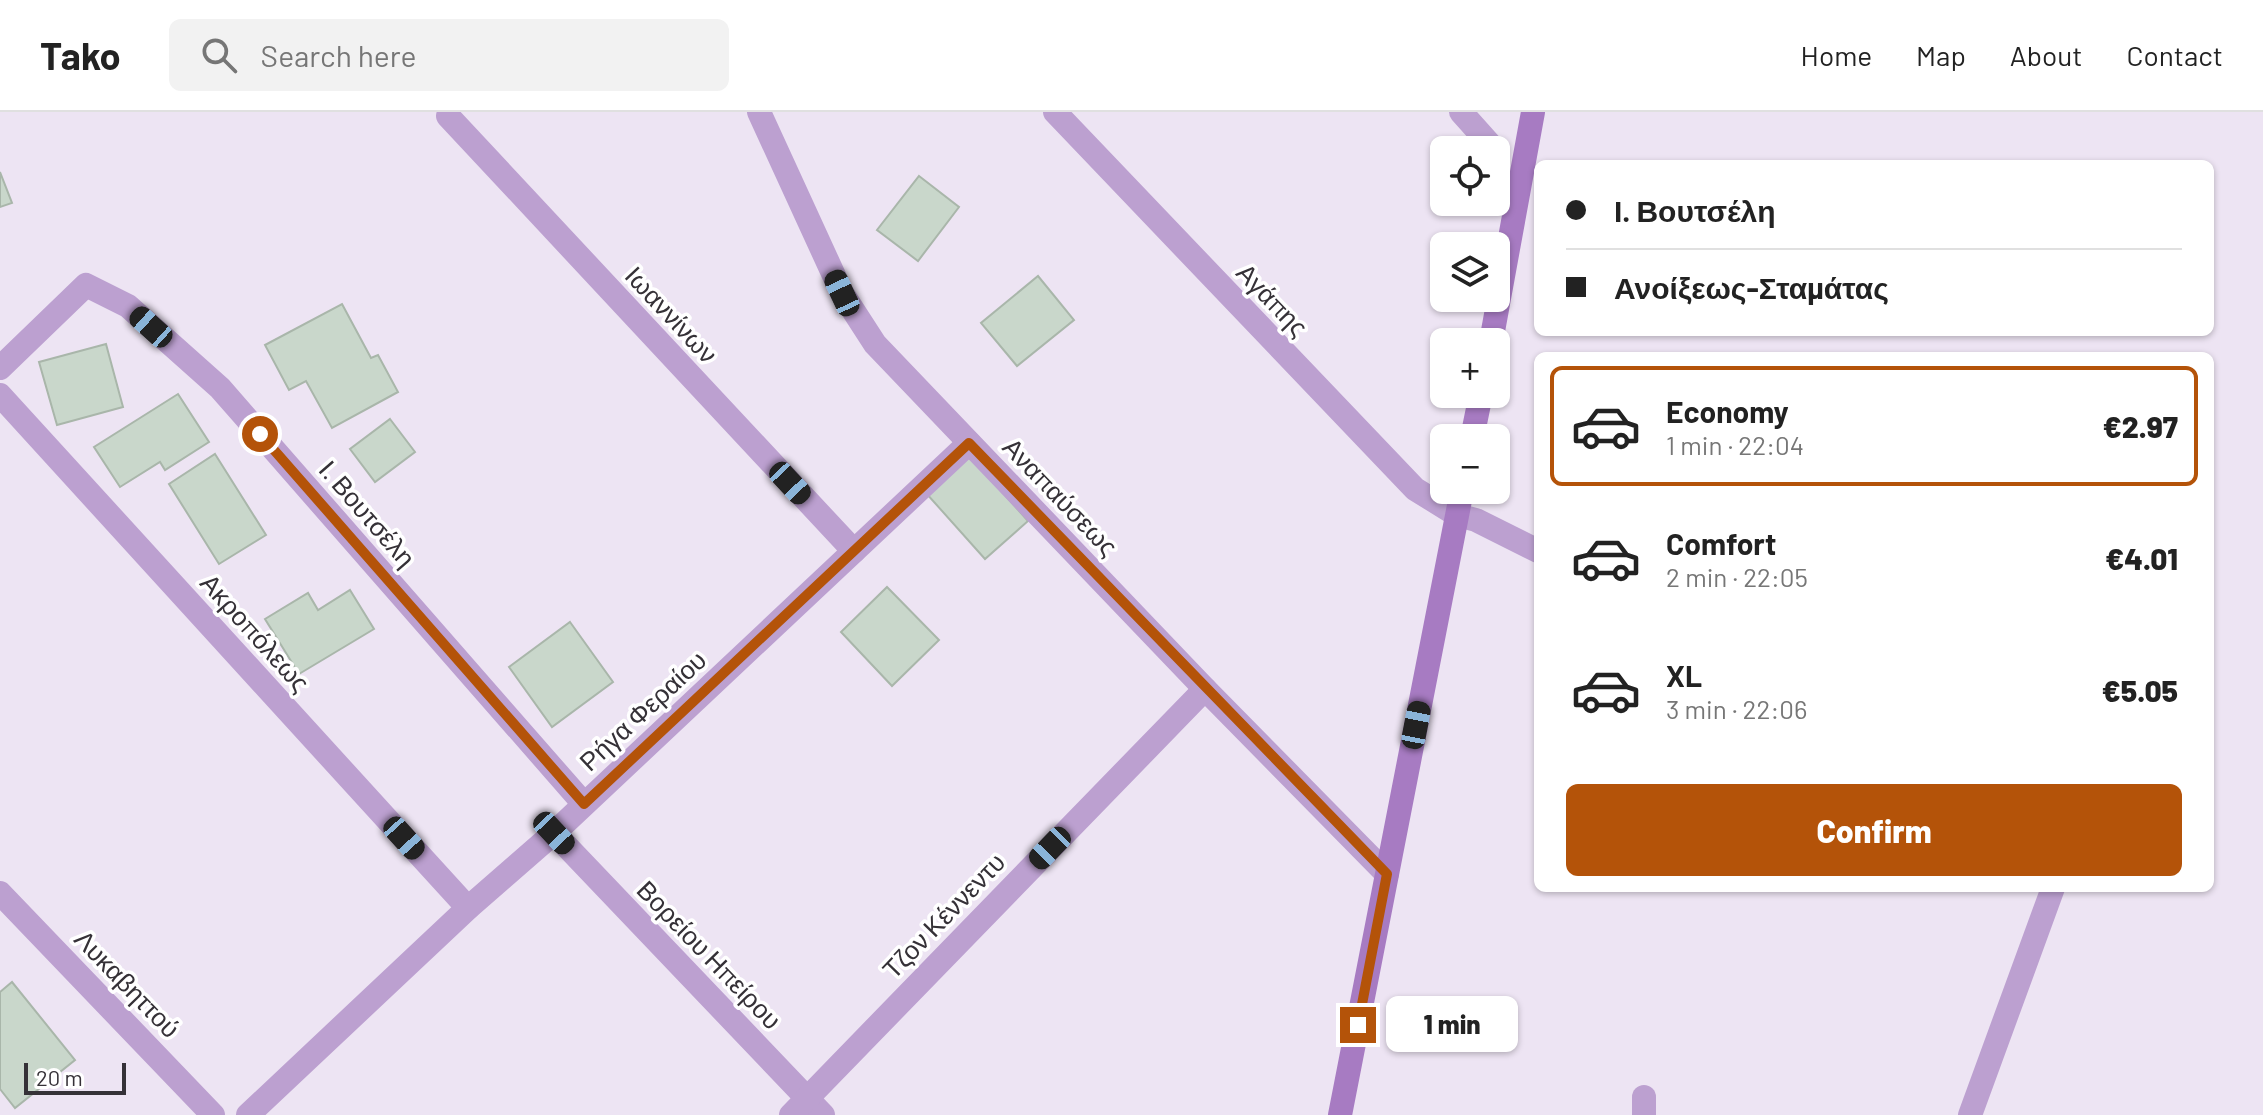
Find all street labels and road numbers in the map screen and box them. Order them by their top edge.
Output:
street label: Αγάπης [1231,256,1315,342]
street label: Ιωαννίνων [620,259,725,369]
street label: Αναπαύσεως [997,431,1125,561]
street label: Ι. Βουτσέλη [314,454,423,573]
street label: Ακροπόλεως [195,567,317,697]
street label: Ρήγα Φεραίου [572,643,712,776]
street label: Τζον Κέννεντυ [875,846,1010,984]
street label: Βορείου Ηπείρου [631,873,789,1035]
street label: Λυκαβηττού [69,923,187,1043]

